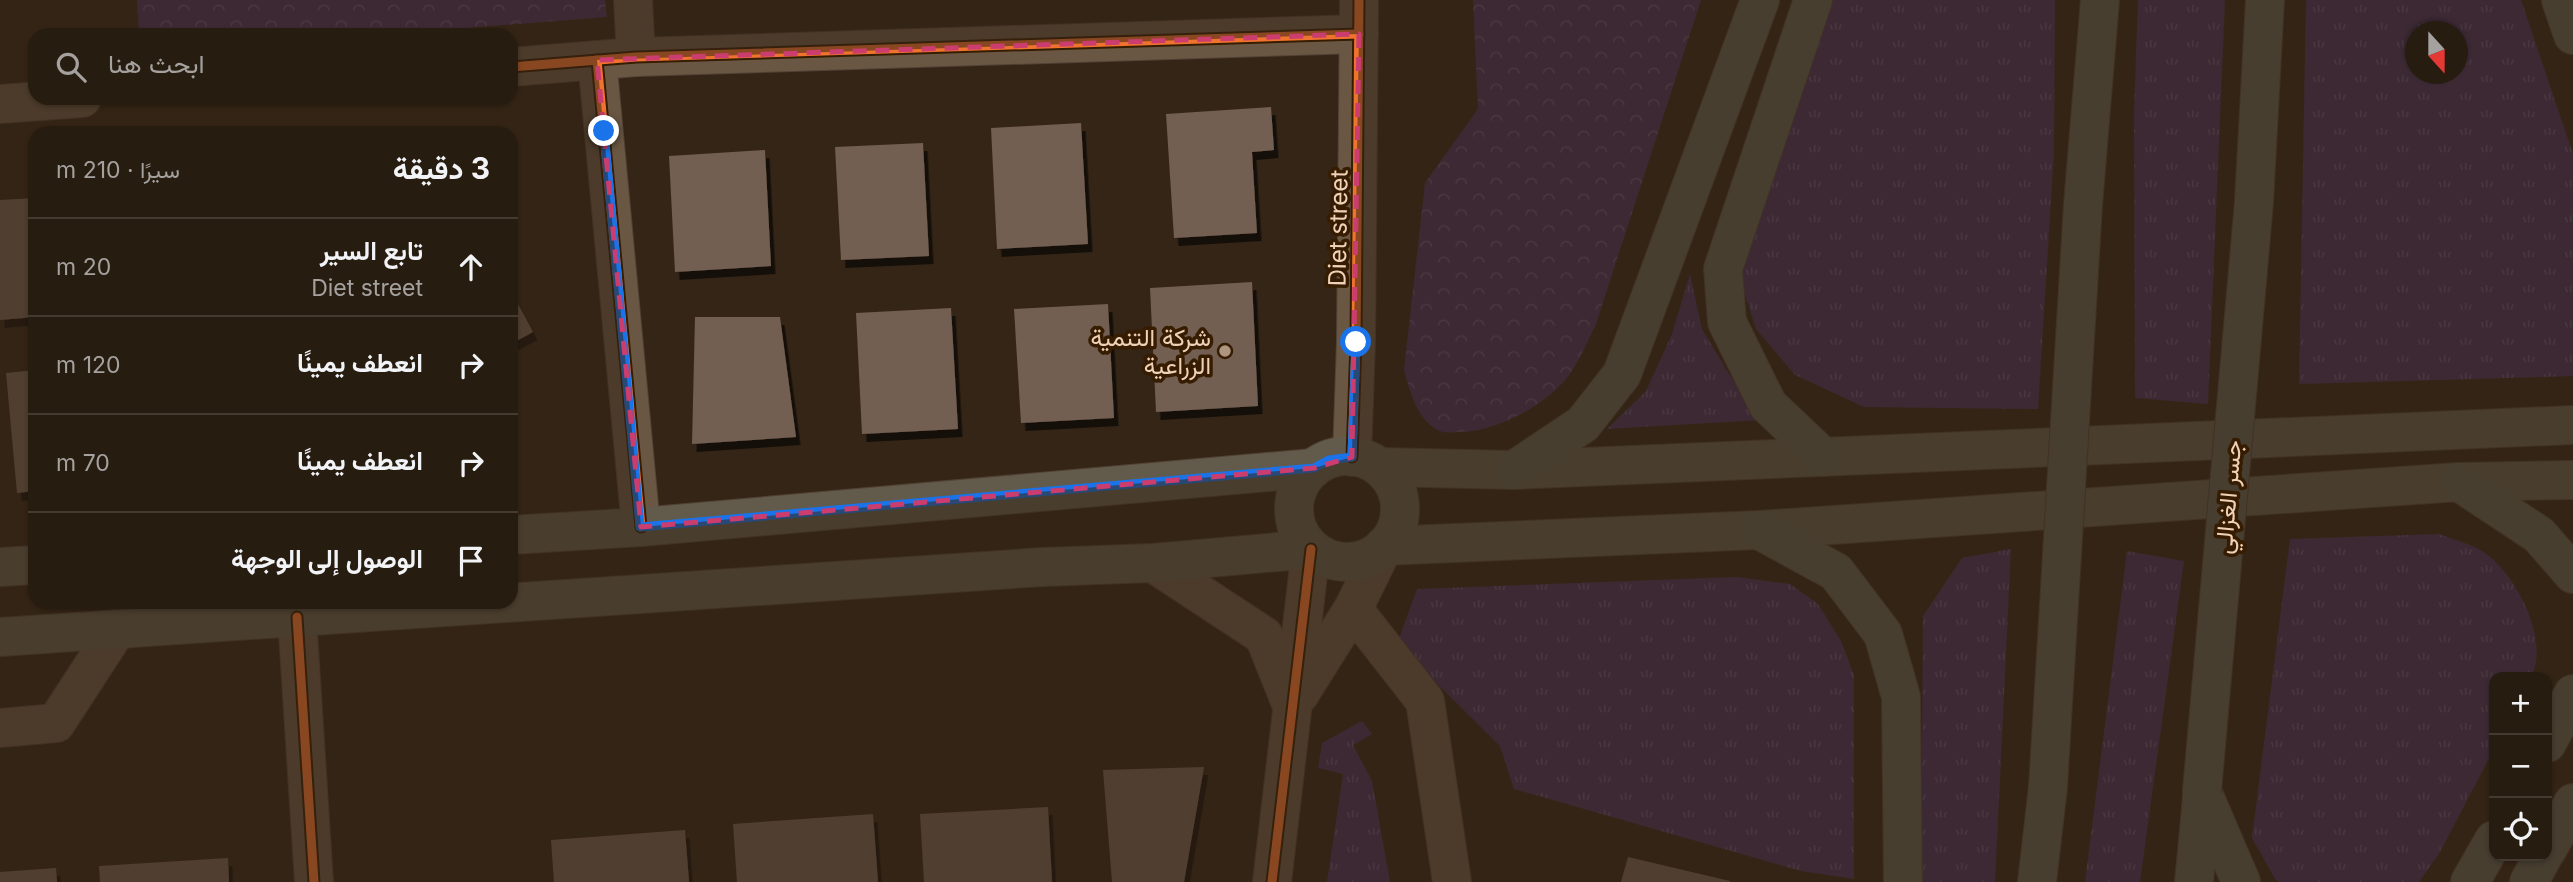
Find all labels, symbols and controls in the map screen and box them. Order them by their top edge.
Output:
north arrow [2405,21,2468,84]
search box [28,28,518,105]
icon: search [52,48,90,86]
text: ابحث هنا [108,48,205,79]
route end [588,115,619,146]
text: 3 دقيقة [393,150,490,186]
text: سيرًا · 210 m [56,156,180,184]
street label: Diet street [1322,169,1354,287]
text: تابع السير [320,235,423,266]
icon: ahead [452,248,490,286]
text: 20 m [56,253,111,281]
text: Diet street [311,274,423,302]
place label: شركة التنمية الزراعية [1091,323,1211,381]
route start [1340,326,1371,357]
marker: شركة التنمية الزراعية [1217,343,1233,359]
icon: right [452,346,490,384]
text: انعطف يمينًا [297,347,423,378]
text: 120 m [56,351,121,379]
street label: جسر الغزالي [2209,439,2252,556]
icon: right [452,444,490,482]
text: انعطف يمينًا [297,445,423,476]
text: 70 m [56,449,110,477]
icon: arrive [452,542,490,580]
text: الوصول إلى الوجهة [231,543,423,574]
map controls [2489,672,2552,861]
button: + [2489,672,2552,735]
button: − [2489,735,2552,798]
button: locate [2489,798,2552,861]

